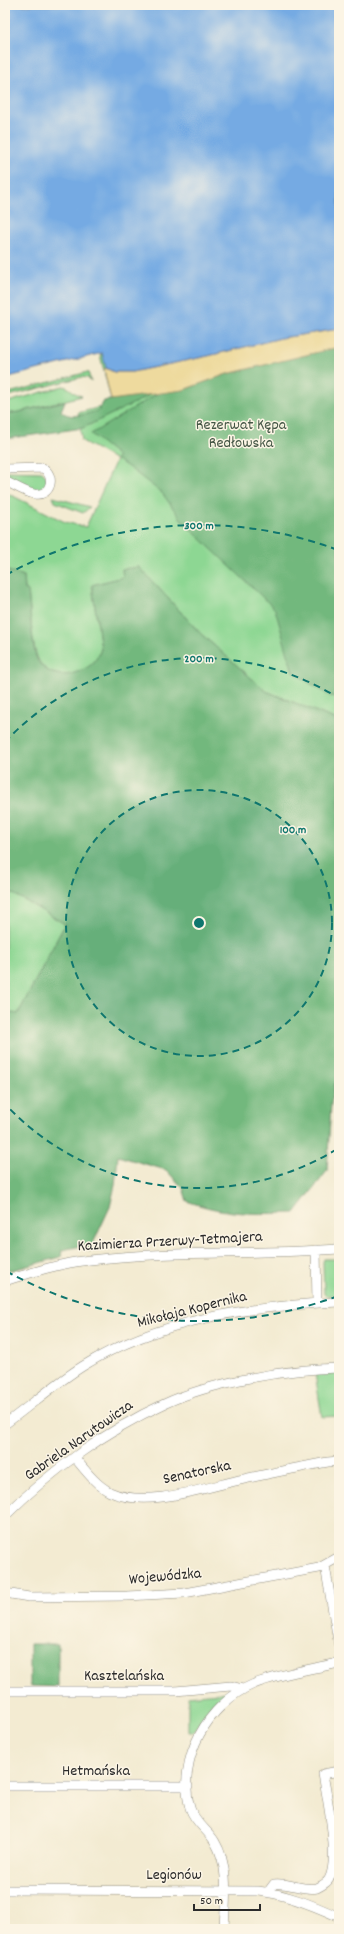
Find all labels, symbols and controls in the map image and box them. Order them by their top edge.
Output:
park label: Rezerwat Kępa Redłowska [196,414,287,455]
text: 300 m [184,518,214,535]
text: 200 m [184,651,214,668]
text: 100 m [280,822,306,839]
centre of rings [192,916,206,930]
street label: Kazimierza Przerwy-Tetmajera [77,1226,264,1258]
street label: Mikołaja Kopernika [135,1285,250,1335]
street label: Gabriela Narutowicza [20,1395,138,1487]
street label: Senatorska [161,1455,233,1491]
street label: Wojewódzka [128,1562,203,1592]
street label: Kasztelańska [84,1665,165,1688]
street label: Hetmańska [62,1760,130,1783]
street label: Legionów [146,1864,202,1887]
scale bar [194,1886,260,1912]
text: 50 m [200,1893,223,1910]

